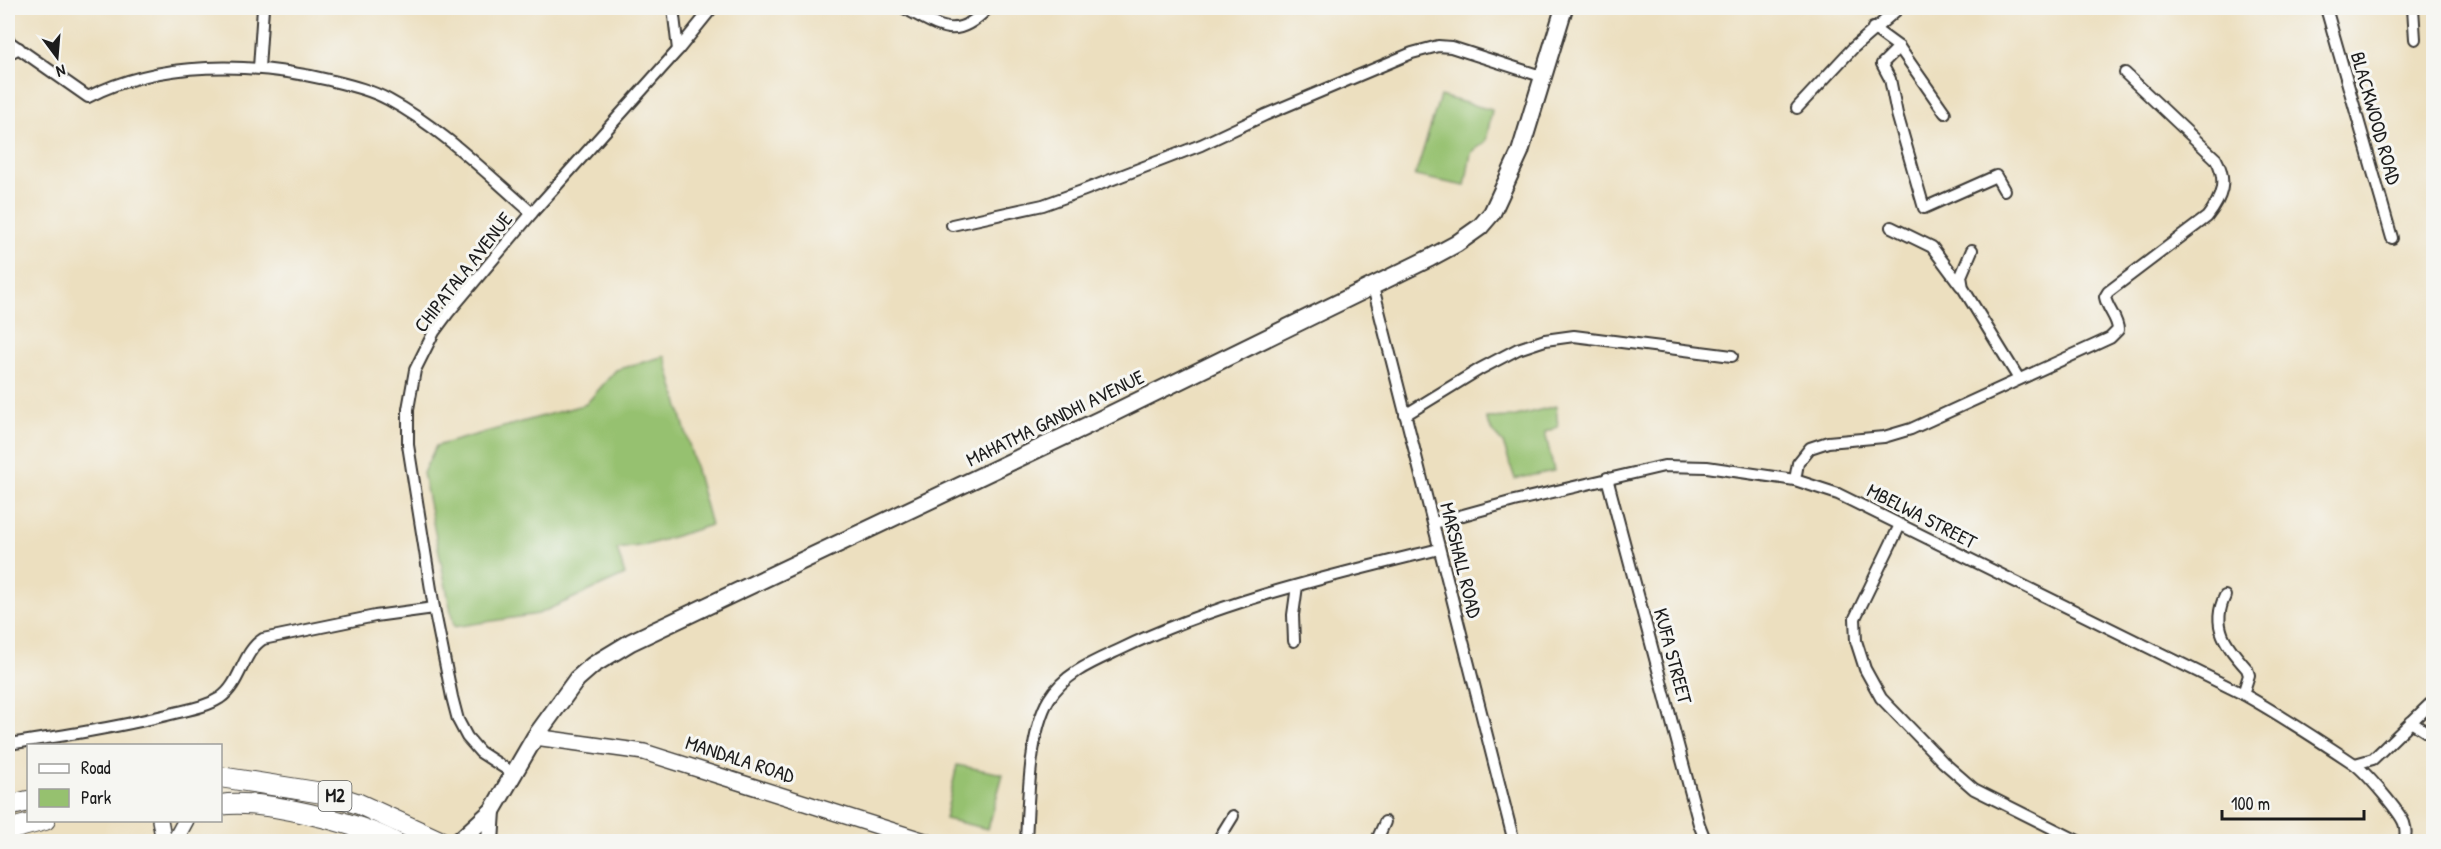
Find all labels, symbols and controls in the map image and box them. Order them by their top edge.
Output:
north arrow [27,27,87,87]
street label: BLACKWOOD ROAD [2345,48,2408,188]
text: N [54,60,68,83]
street label: CHIPATALA AVENUE [407,206,518,337]
street label: MAHATMA GANDHI AVENUE [961,363,1148,472]
street label: MBELWA STREET [1863,476,1982,555]
street label: MARSHALL ROAD [1434,499,1489,621]
street label: KUFA STREET [1648,605,1699,707]
street label: MANDALA ROAD [682,728,798,789]
legend [27,744,222,822]
text: Road [81,755,111,780]
road number: M2 [318,781,352,811]
scale bar [2222,783,2364,821]
text: Park [81,785,112,810]
text: 100 m [2231,791,2270,816]

